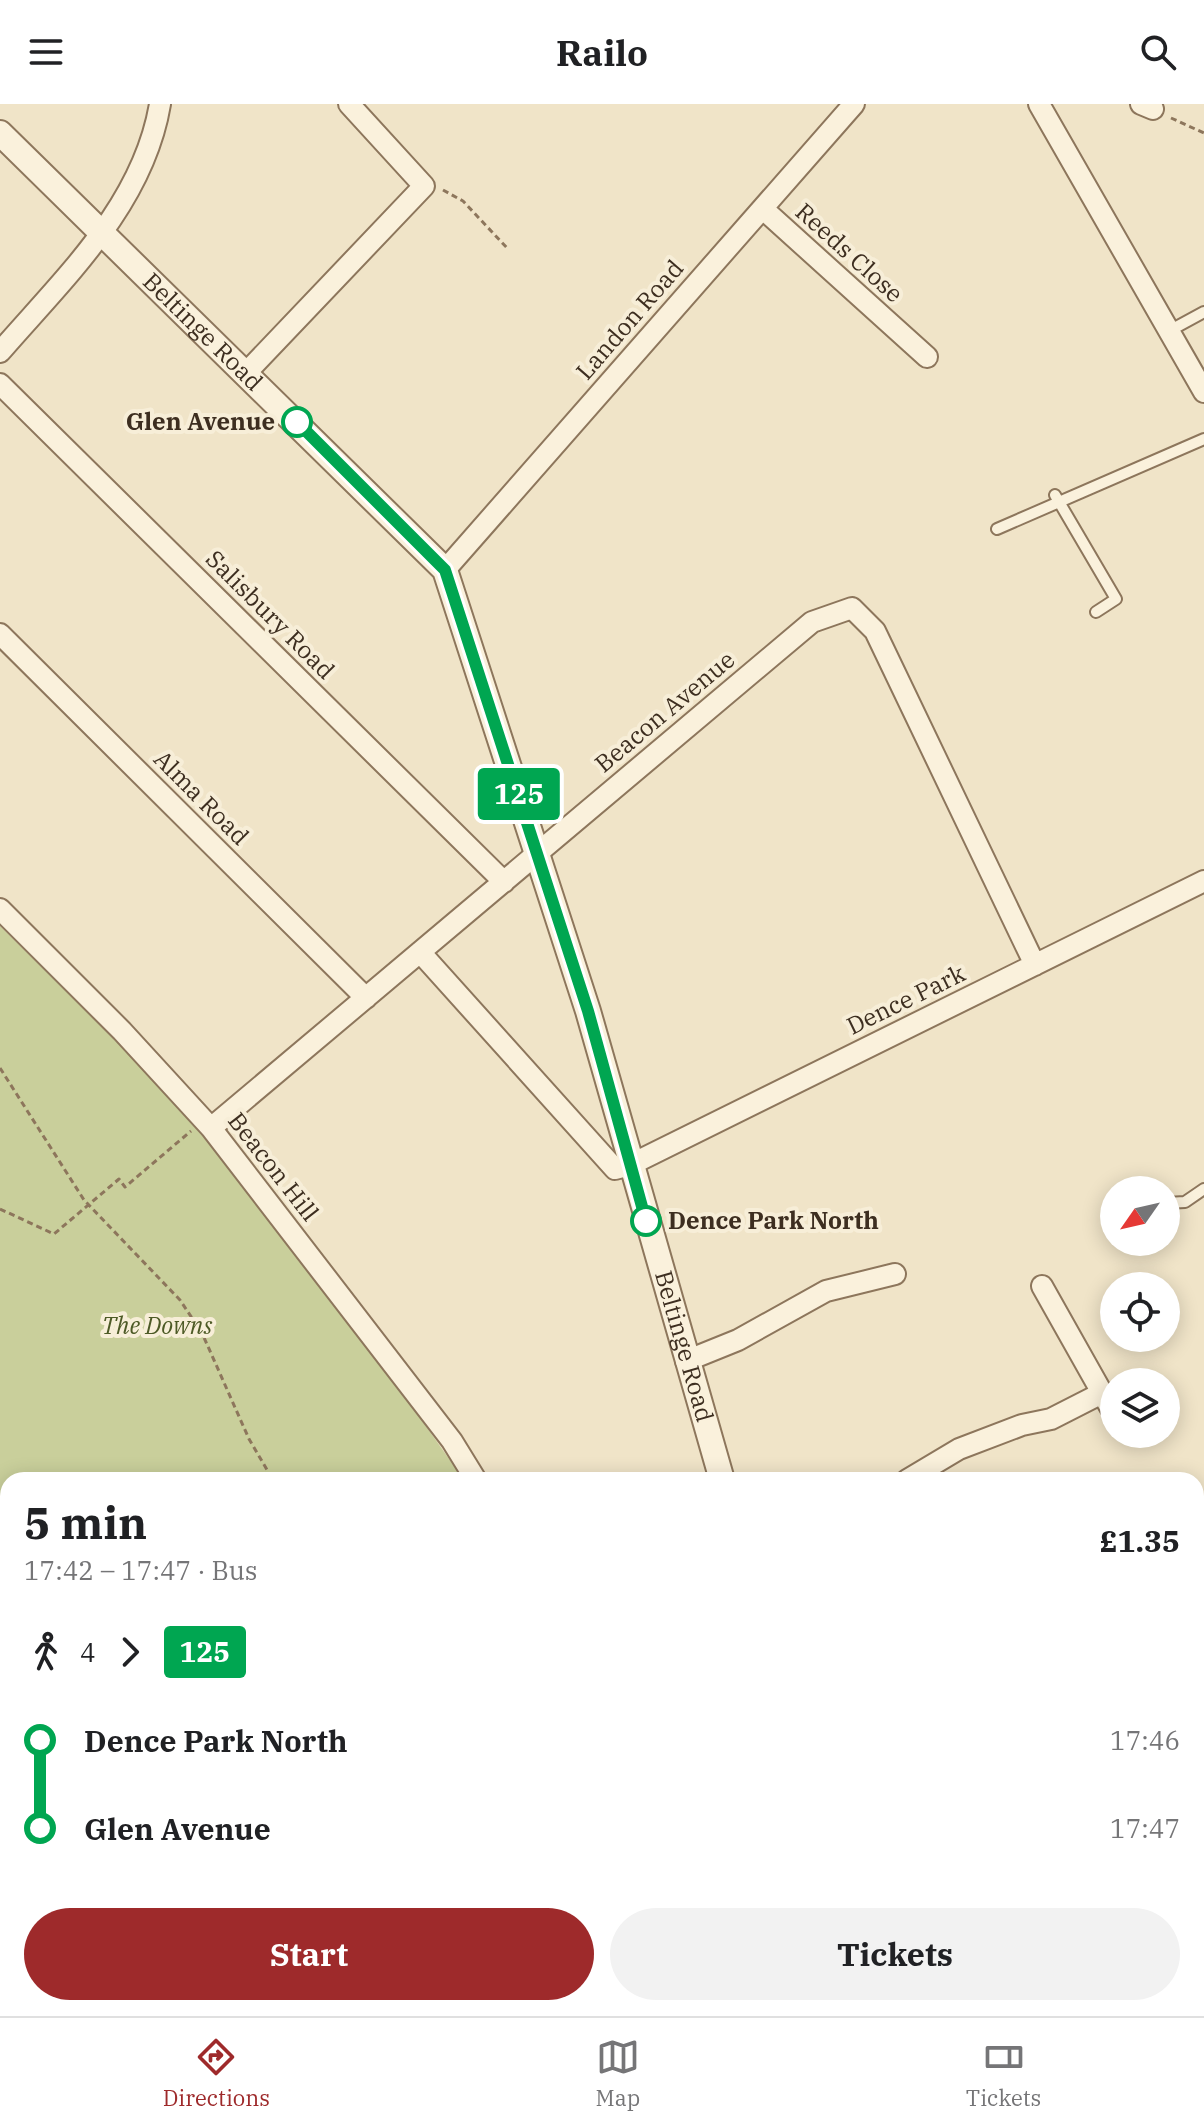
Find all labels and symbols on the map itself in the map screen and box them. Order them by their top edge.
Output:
street label: Reeds Close [789,195,910,309]
street label: Landon Road [568,253,690,386]
street label: Beltinge Road [136,265,270,397]
place label: Glen Avenue [126,405,275,437]
marker: Glen Avenue [282,407,312,437]
street label: Salisbury Road [199,543,342,686]
street label: Beacon Avenue [588,643,741,779]
street label: Alma Road [147,743,256,852]
line badge: 125 [473,768,565,820]
street label: Dence Park [841,957,970,1042]
street label: Beacon Hill [221,1105,326,1227]
north arrow [1100,1176,1180,1256]
place label: Dence Park North [668,1204,879,1236]
marker: Dence Park North [631,1206,661,1236]
street label: Beltinge Road [648,1267,722,1426]
park label: The Downs [102,1309,212,1341]

